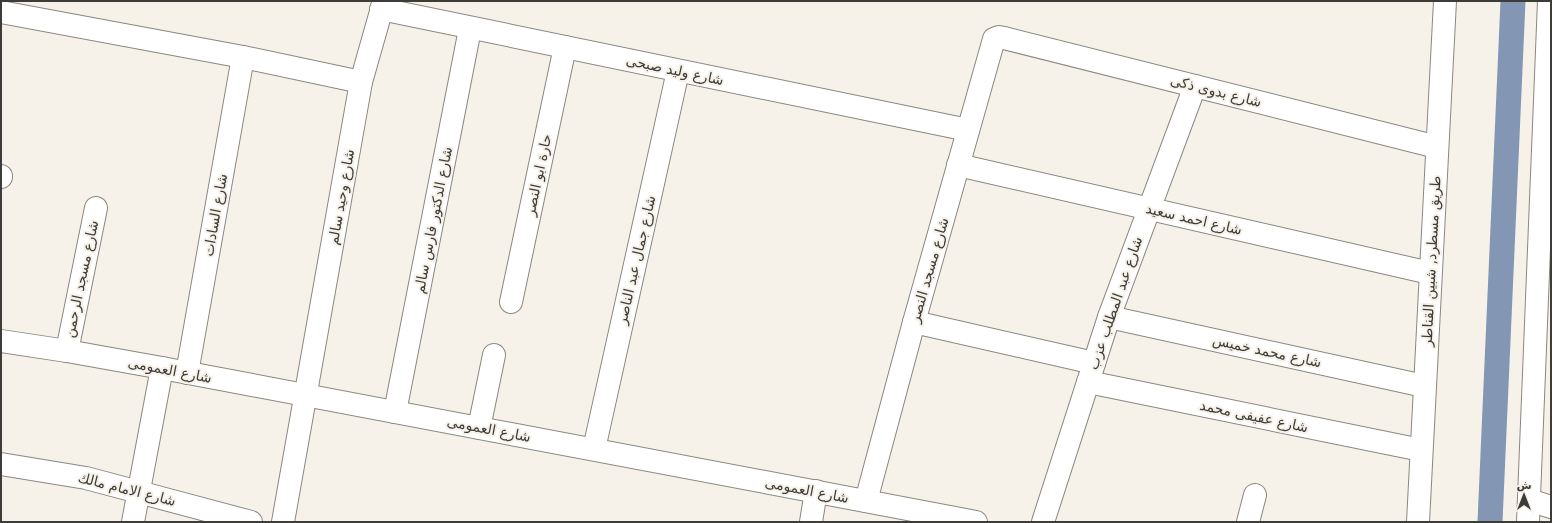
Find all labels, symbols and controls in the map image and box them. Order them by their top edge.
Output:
street label: شارع وليد صبحى [624,52,725,89]
street label: شارع بدوى ذكى [1168,72,1263,111]
street label: حارة ابو النصر [521,133,555,219]
street label: شارع الدكتور فارس سالم [411,145,456,295]
street label: شارع وحيد سالم [325,148,358,246]
street label: شارع السادات [200,172,231,258]
street label: طريق مسطرد, شبين القناطر [1418,175,1444,348]
street label: شارع جمال عبد الناصر [613,194,660,327]
street label: شارع احمد سعيد [1144,200,1244,239]
street label: شارع مسجد النصر [906,216,953,326]
street label: شارع مسجد الرحمن [61,219,102,339]
street label: شارع عبد المطلب عزب [1085,234,1146,372]
street label: شارع محمد خميس [1211,332,1323,371]
street label: شارع العمومى [127,354,213,387]
street label: شارع عفيفى محمد [1198,397,1310,436]
street label: شارع العمومى [446,413,532,446]
street label: شارع الامام مالك [76,469,178,510]
street label: شارع العمومى [764,474,850,507]
north arrow [1504,475,1544,515]
text: ش [1516,479,1532,492]

